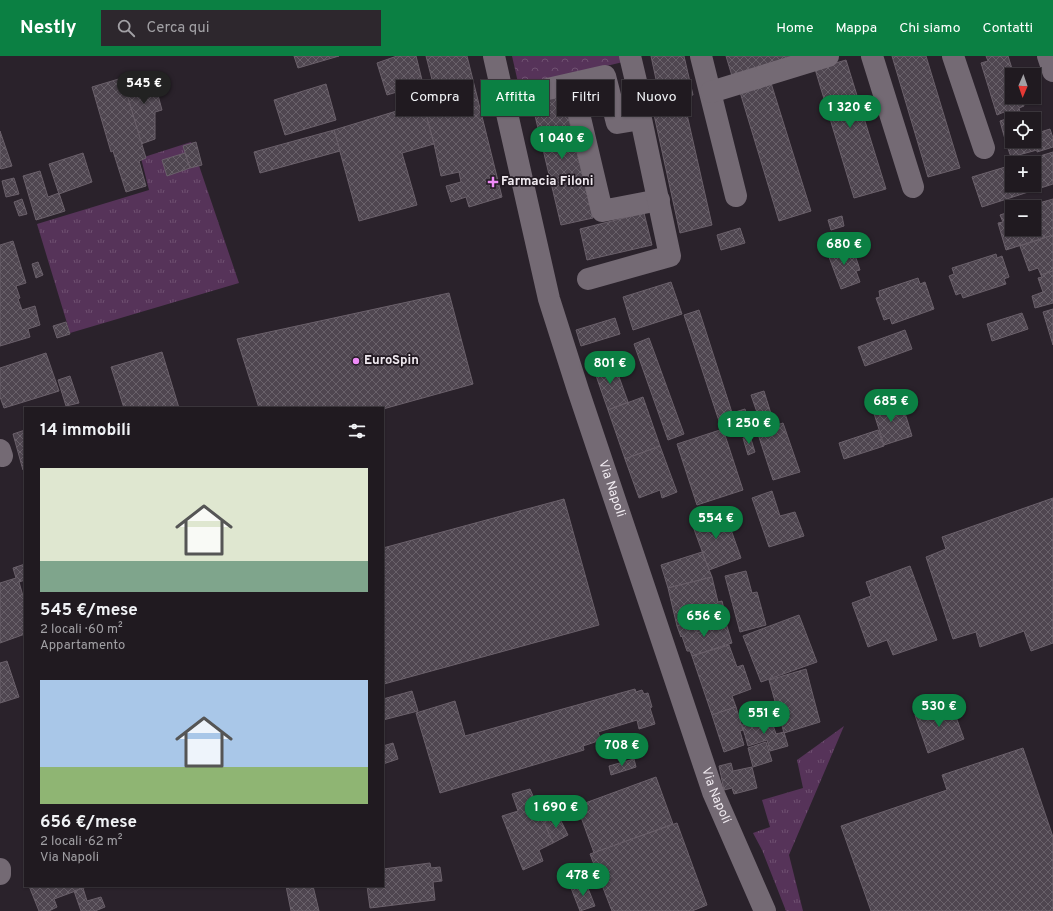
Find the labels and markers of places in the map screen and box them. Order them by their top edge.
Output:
pin: 545 € [116,71,172,105]
pin: 1 320 € [813,95,887,129]
pin: 1 040 € [525,126,599,160]
place label: Farmacia Filoni [501,174,593,190]
marker: Farmacia Filoni [488,177,498,187]
pin: 680 € [816,232,872,266]
pin: 801 € [582,351,638,385]
place label: EuroSpin [364,353,419,369]
marker: EuroSpin [351,356,361,366]
pin: 685 € [863,389,919,423]
pin: 1 250 € [712,411,786,445]
pin: 554 € [688,506,744,540]
pin: 656 € [676,604,732,638]
pin: 530 € [911,694,967,728]
pin: 551 € [736,701,792,735]
pin: 708 € [594,733,650,767]
pin: 1 690 € [519,795,593,829]
pin: 478 € [555,863,611,897]

